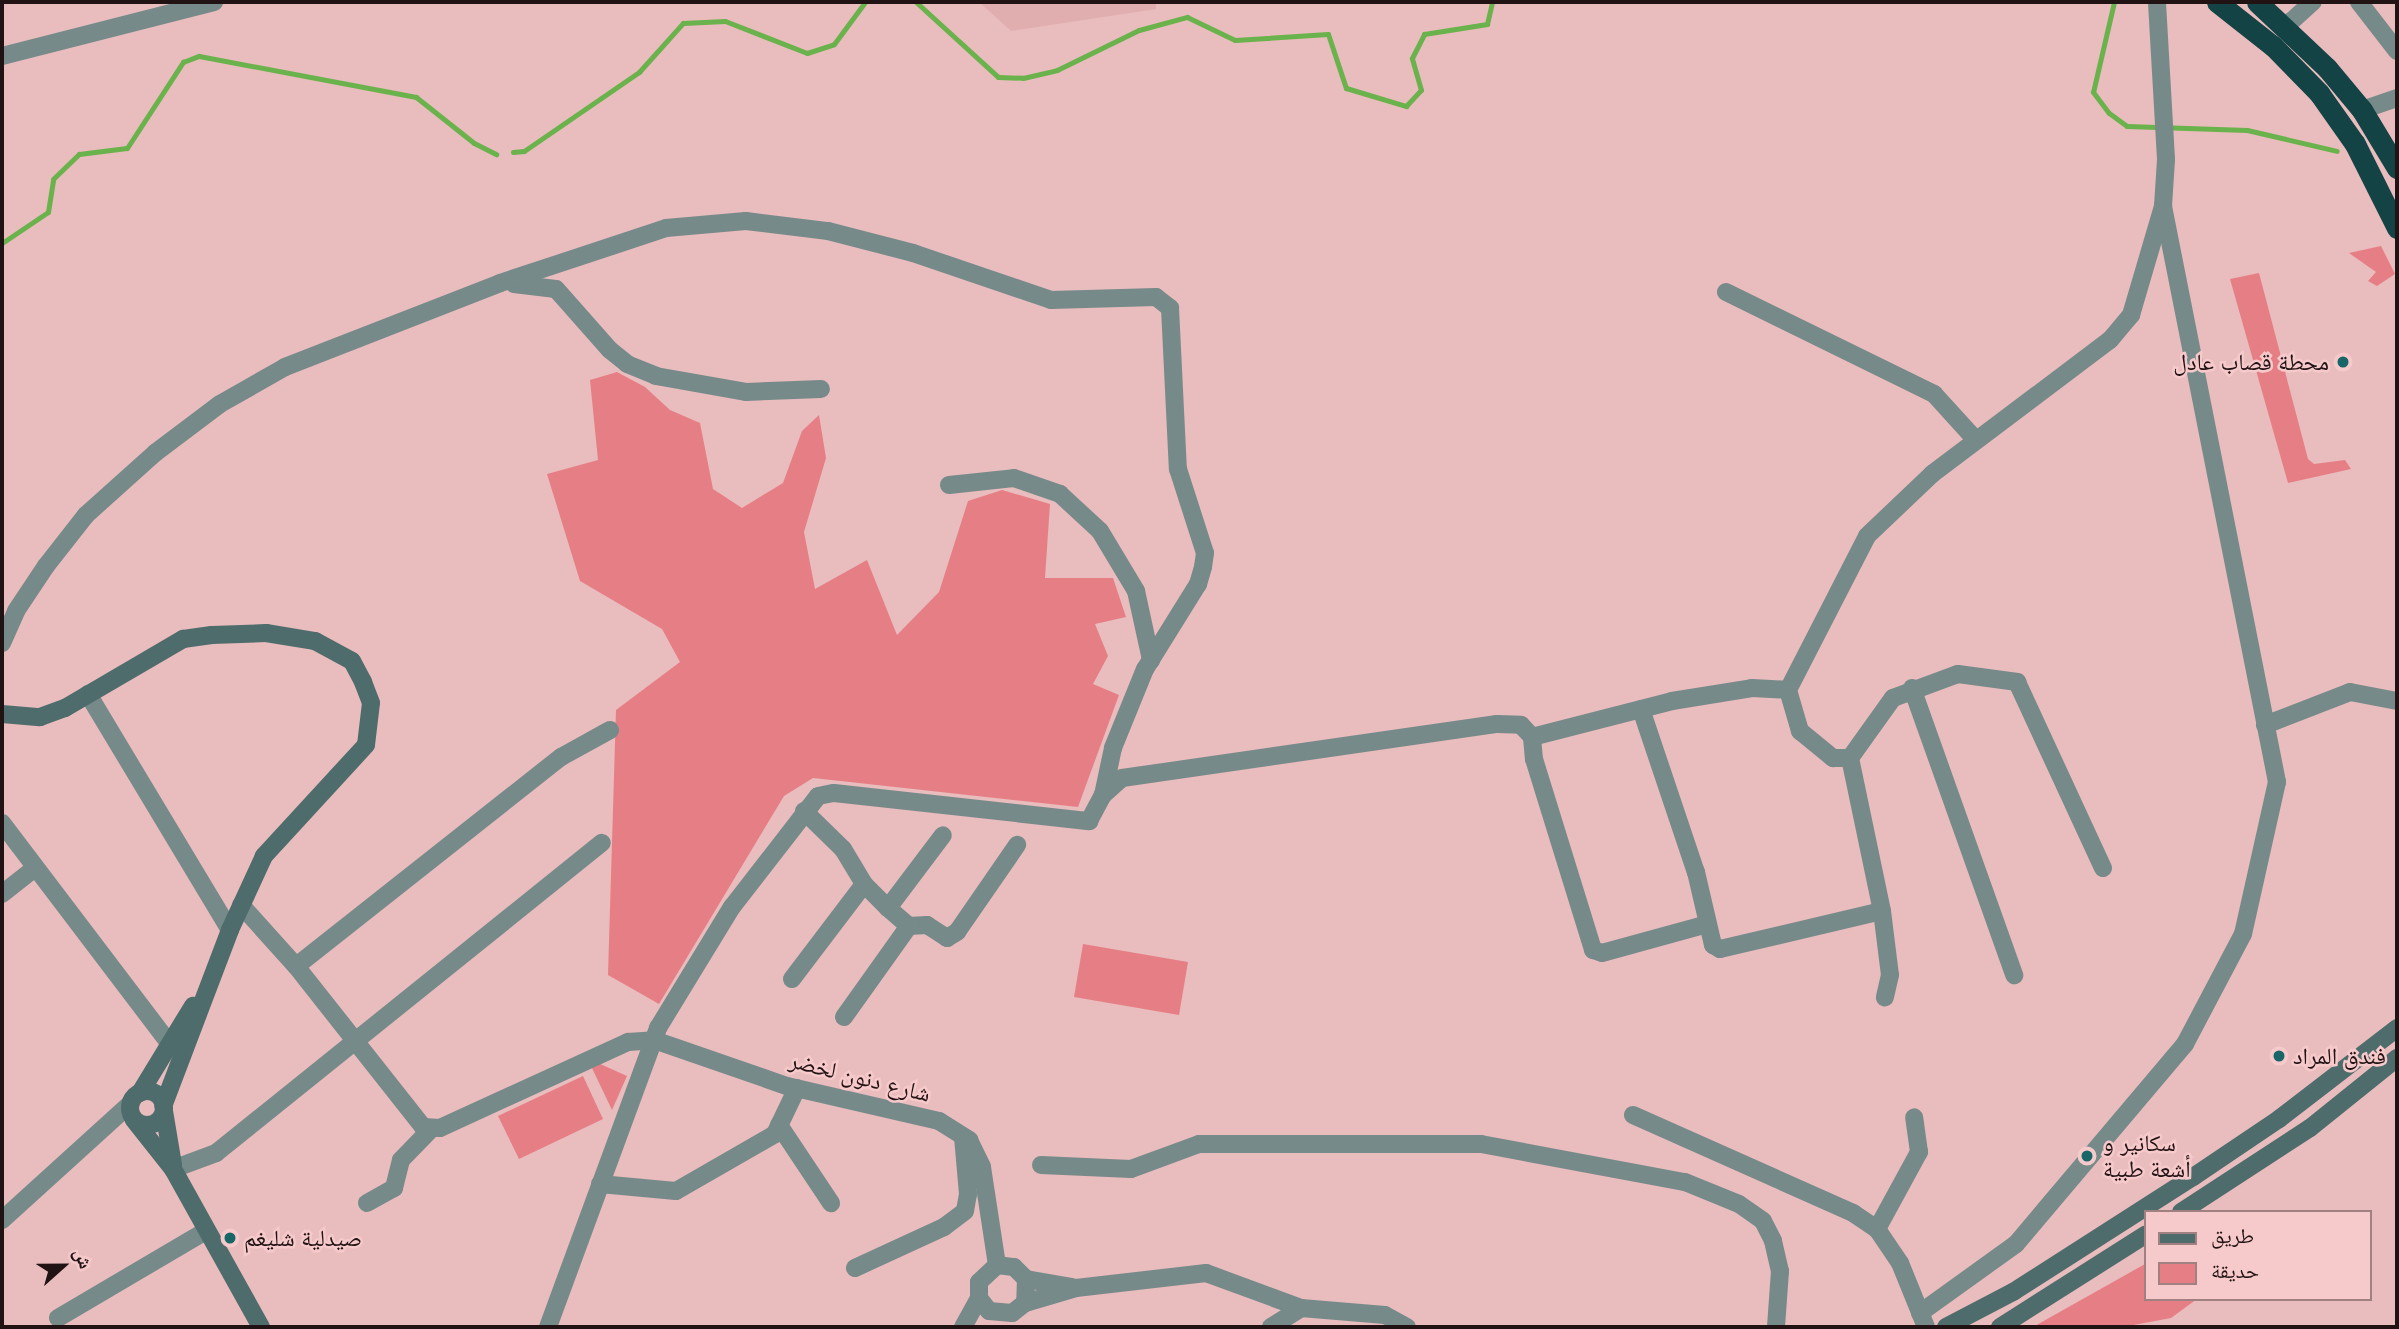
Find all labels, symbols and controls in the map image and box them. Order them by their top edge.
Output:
place label: محطة قصاب عادل [2173,348,2329,376]
marker: محطة قصاب عادل [2335,354,2351,370]
place label: فندق المراد [2293,1042,2386,1070]
street label: شارع دنون لخضر [787,1046,933,1108]
marker: فندق المراد [2271,1048,2287,1064]
place label: سكانير و أشعة طبية [2103,1129,2191,1183]
marker: سكانير و أشعة طبية [2077,1146,2097,1166]
legend [2144,1210,2371,1301]
text: طريق [2211,1223,2254,1249]
place label: صيدلية شليغم [244,1224,362,1252]
marker: صيدلية شليغم [222,1230,238,1246]
north arrow [28,1231,98,1301]
text: ش [69,1245,97,1272]
text: حديقة [2211,1258,2259,1284]

